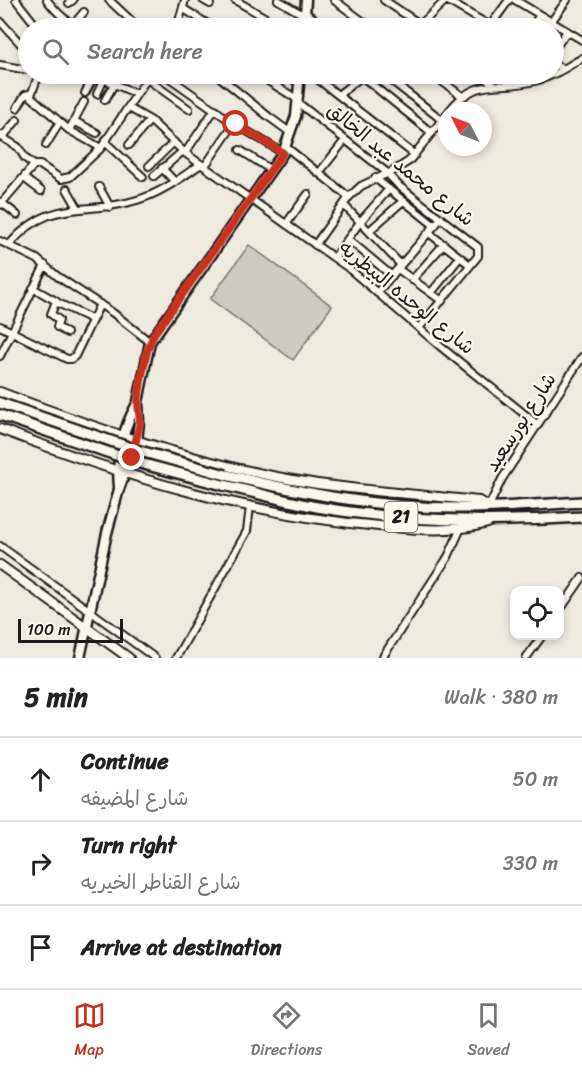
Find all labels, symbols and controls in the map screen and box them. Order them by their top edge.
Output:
search box [18,18,564,84]
text: Search here [87,32,203,71]
icon: search [39,35,72,68]
street label: شارع محمد عبد الخالق [319,93,483,235]
north arrow [438,102,492,156]
route start [222,110,248,136]
street label: شارع الوحده البيطريه [331,231,483,364]
street label: شارع بورسعيد [475,365,566,479]
route end [118,444,144,470]
road number: 21 [384,502,418,532]
map controls [510,586,564,640]
button: locate [510,586,564,640]
text: 100 m [27,615,71,644]
scale bar [18,616,123,644]
text: 5 min [24,674,88,720]
text: Walk · 380 m [444,680,558,715]
text: Continue [81,742,169,781]
text: 50 m [513,762,558,797]
icon: ahead [24,763,57,796]
text: شارع المضيفه [81,781,188,816]
text: Turn right [81,826,176,865]
text: 330 m [503,846,558,881]
icon: right [24,847,57,880]
text: شارع القناطر الخيريه [81,865,241,900]
text: Arrive at destination [81,928,282,967]
icon: arrive [24,931,57,964]
tab: Map [73,999,106,1064]
tab: Directions [251,999,322,1064]
tab: Saved [467,999,509,1064]

